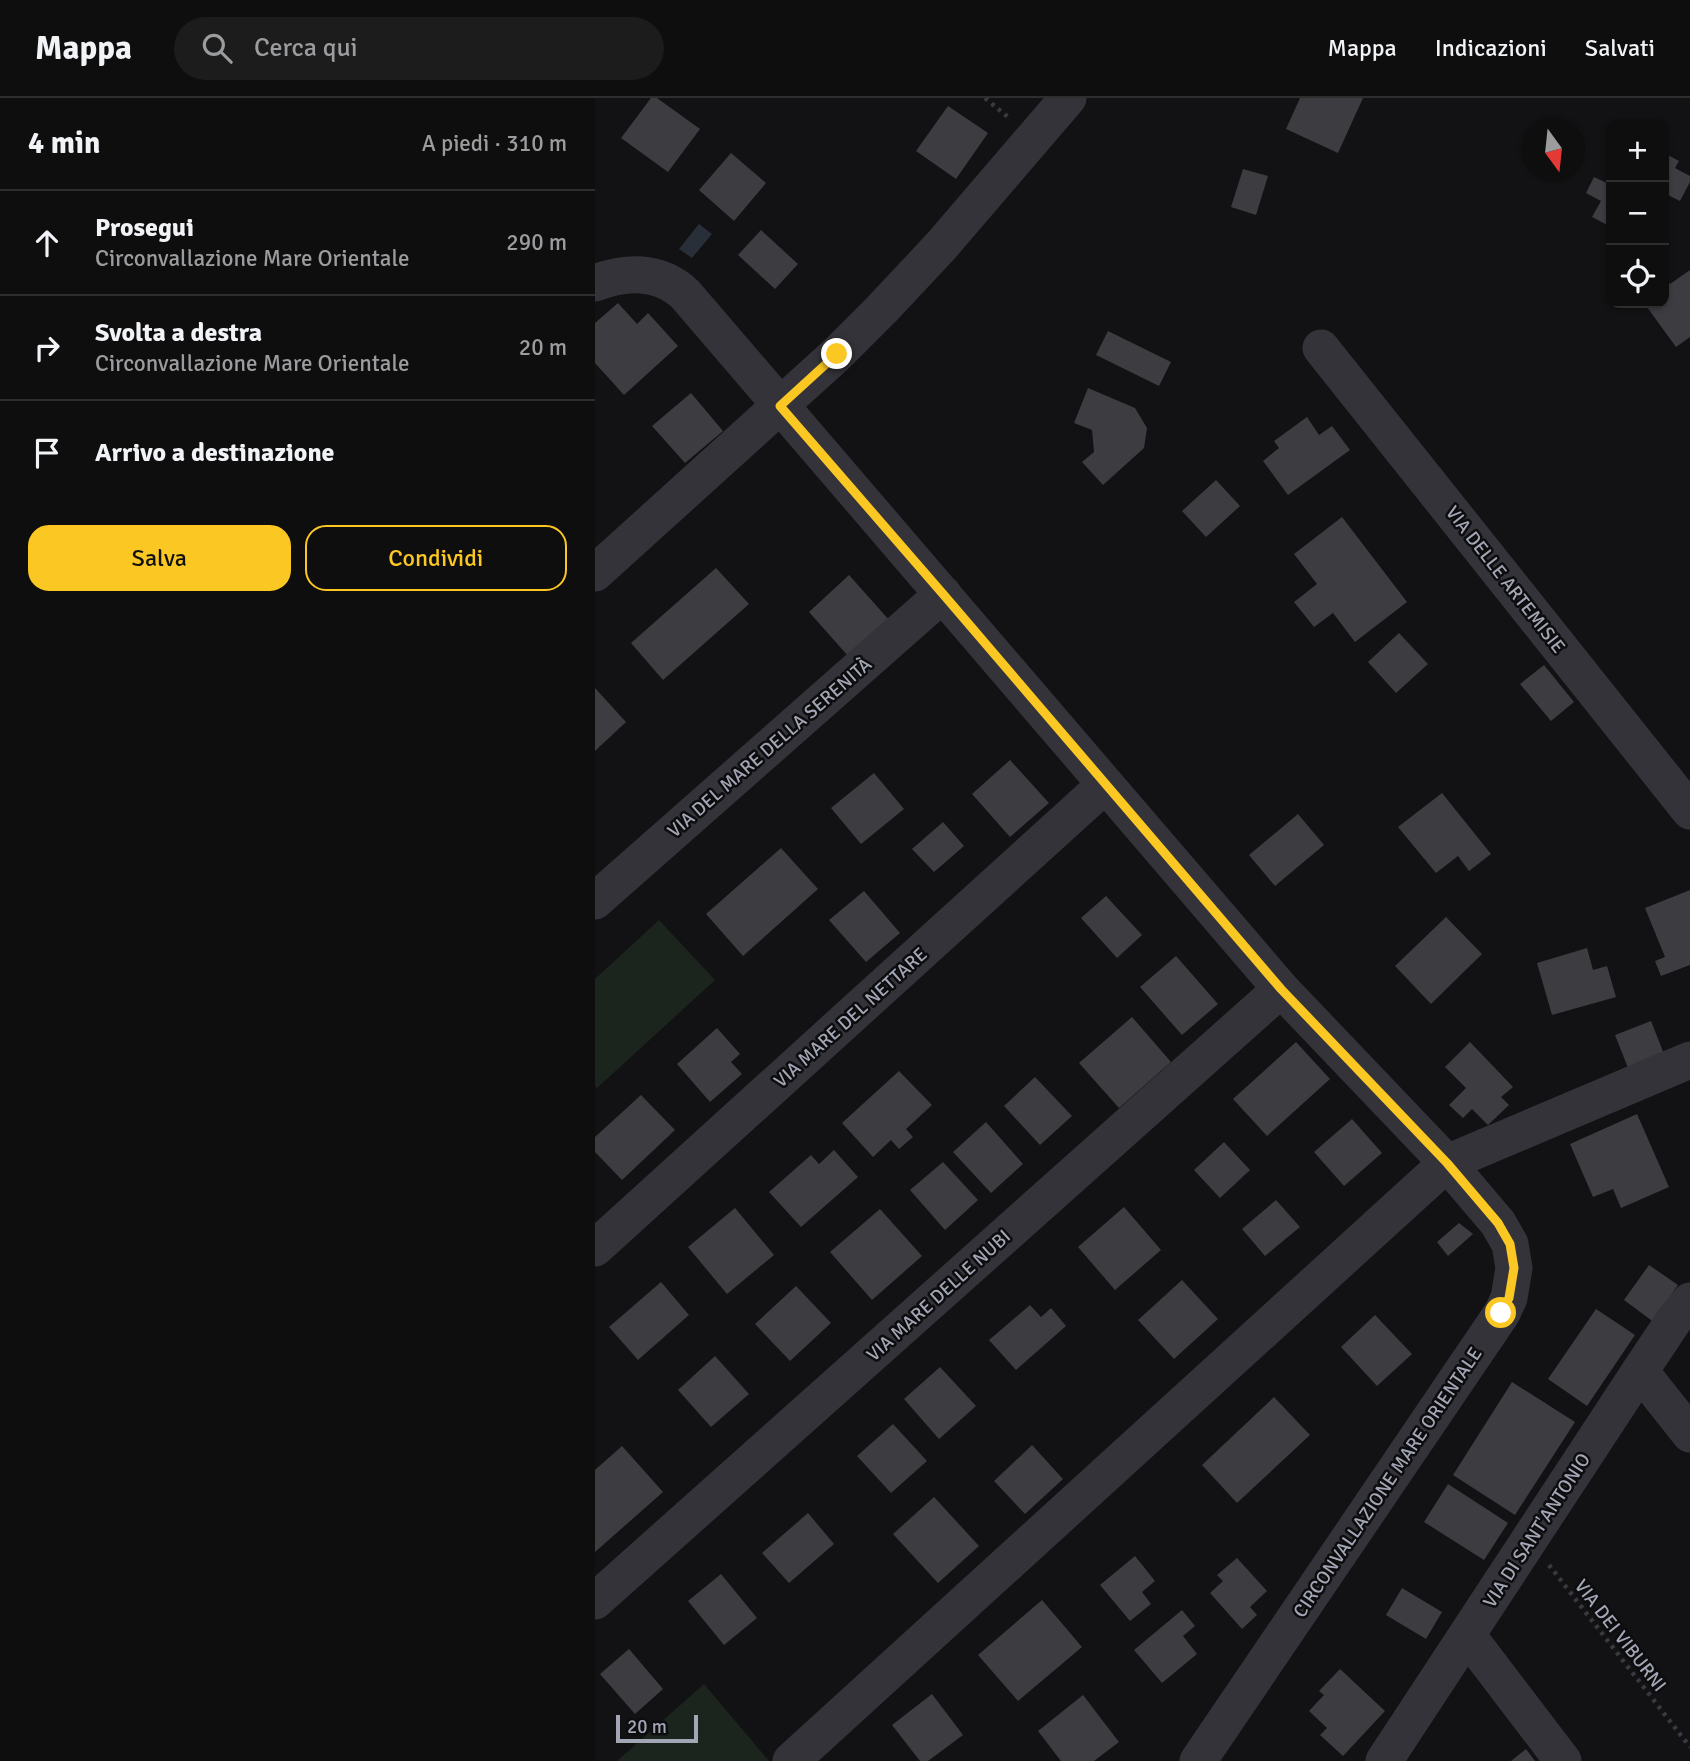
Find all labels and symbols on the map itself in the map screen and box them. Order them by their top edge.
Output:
north arrow [1522,119,1585,182]
route end [821,338,852,369]
street label: VIA DELLE ARTEMISIE [1440,501,1570,658]
street label: VIA DEL MARE DELLA SERENITÀ [663,652,877,843]
street label: VIA MARE DEL NETTARE [769,943,932,1093]
street label: VIA MARE DELLE NUBI [862,1225,1016,1367]
route start [1485,1297,1516,1328]
street label: CIRCONVALLAZIONE MARE ORIENTALE [1288,1343,1487,1622]
street label: VIA DI SANT'ANTONIO [1478,1449,1596,1612]
street label: VIA DEI VIBURNI [1569,1575,1671,1696]
scale bar [616,1712,698,1744]

